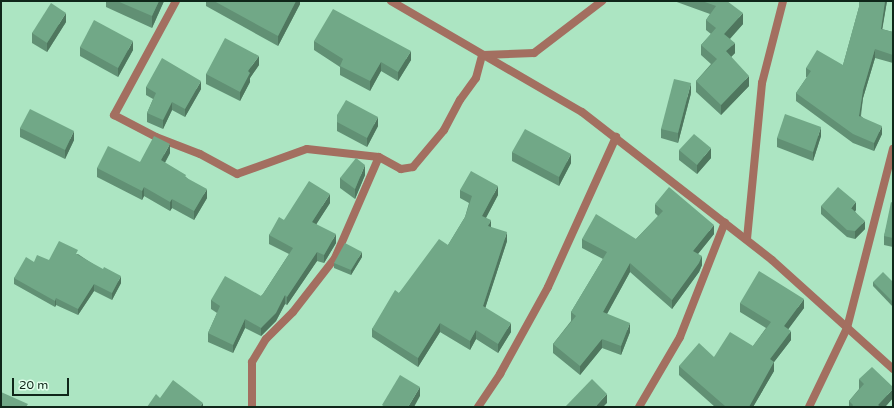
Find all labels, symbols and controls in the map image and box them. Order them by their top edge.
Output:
scale bar [14,370,71,396]
text: 20 m [19,378,48,392]

